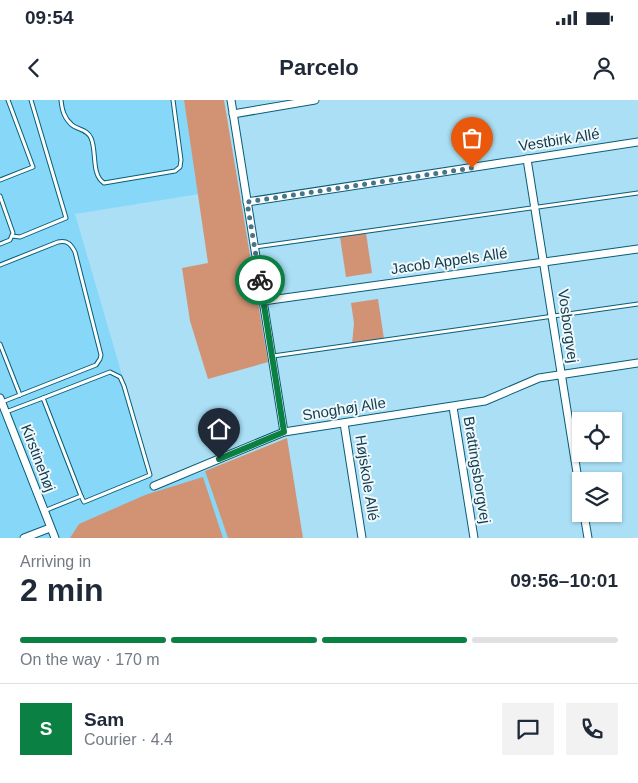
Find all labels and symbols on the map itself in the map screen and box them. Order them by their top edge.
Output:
pin [451,117,493,168]
street label: Vestbirk Allé [517,125,601,154]
street label: Jacob Appels Allé [390,244,508,277]
courier [235,255,285,305]
street label: Vosborgvej [555,288,582,364]
street label: Snoghøj Alle [301,394,387,423]
pin [198,408,240,459]
street label: Brattingsborgvej [461,415,494,525]
street label: Kirstinehøj [18,422,59,494]
street label: Højskole Allé [352,434,383,522]

